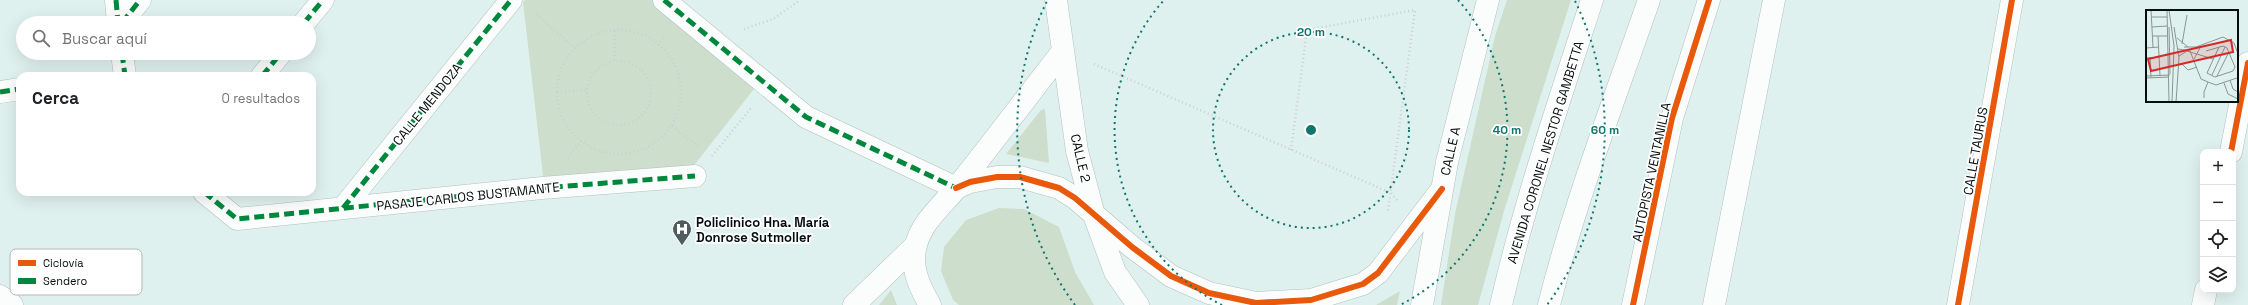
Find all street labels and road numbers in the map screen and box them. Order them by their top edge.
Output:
street label: AVENIDA CORONEL NESTOR GAMBETTA [1503,39,1588,266]
street label: CALLE MENDOZA [389,60,466,149]
street label: AUTOPISTA VENTANILLA [1628,101,1675,243]
street label: CALLE TAURUS [1959,106,1992,196]
street label: CALLE A [1437,125,1464,177]
street label: CALLE 2 [1067,132,1094,184]
street label: PASAJE CARLOS BUSTAMANTE [376,178,560,215]

